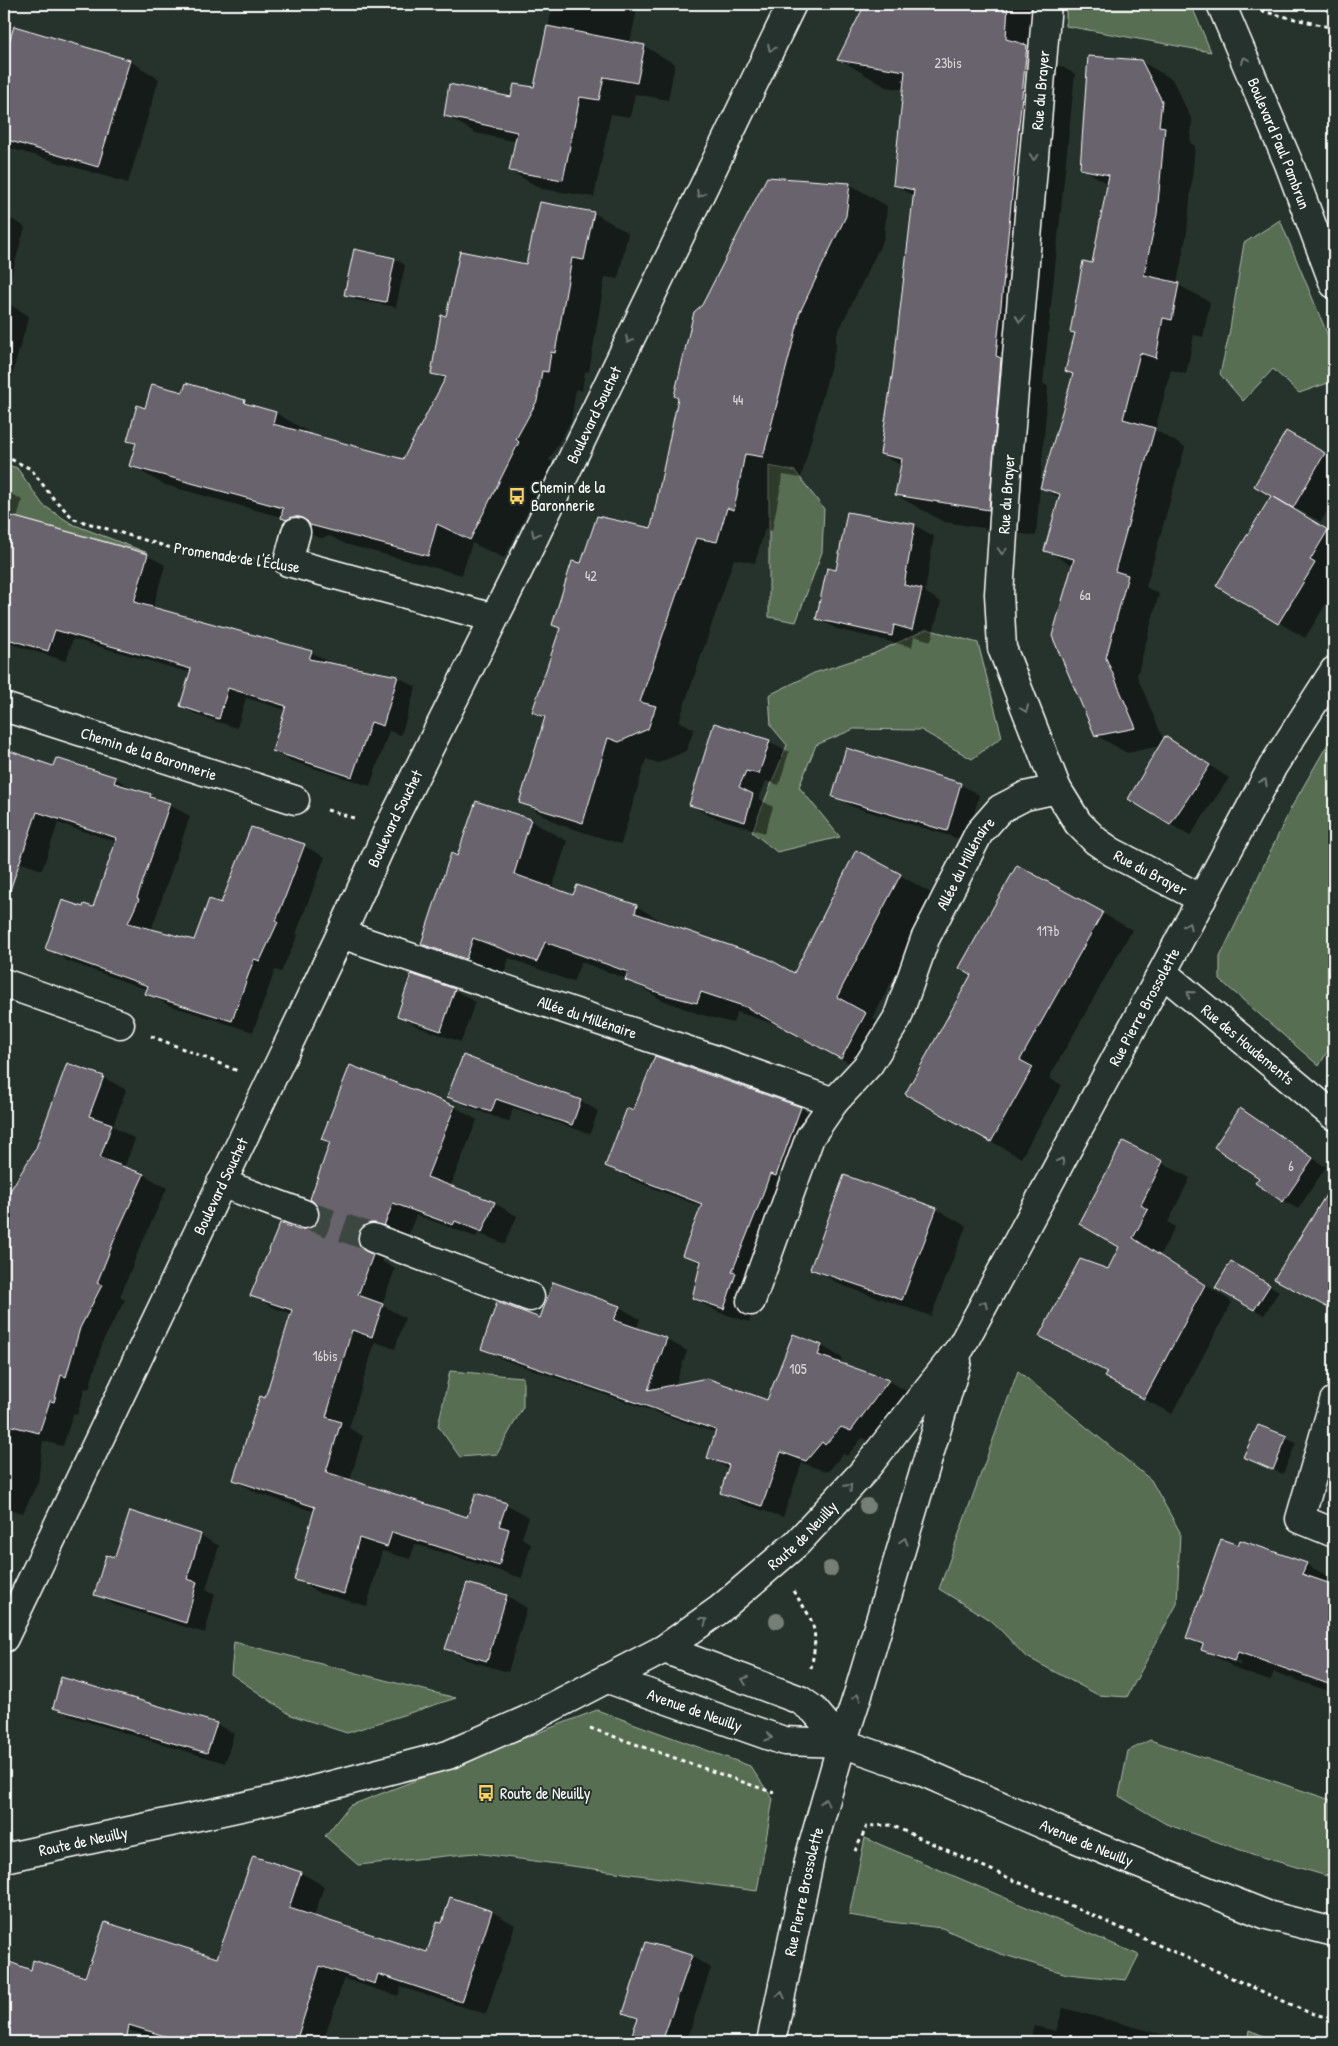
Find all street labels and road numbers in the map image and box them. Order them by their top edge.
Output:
street label: Rue du Brayer [1026,49,1054,131]
street label: Boulevard Paul Pambrun [1243,74,1316,212]
street label: Boulevard Souchet [561,362,627,467]
street label: Rue du Brayer [992,453,1020,535]
street label: Promenade de l'Écluse [173,536,302,578]
street label: Chemin de la Baronnerie [78,721,220,786]
street label: Boulevard Souchet [362,766,428,870]
street label: Allée du Millénaire [931,811,1000,914]
street label: Rue du Brayer [1110,844,1191,901]
street label: Rue Pierre Brossolette [1103,943,1185,1070]
street label: Allée du Millénaire [535,990,641,1044]
street label: Rue des Houdements [1197,999,1299,1090]
street label: Boulevard Souchet [188,1133,253,1238]
street label: Route de Neuilly [762,1495,842,1575]
street label: Avenue de Neuilly [644,1683,745,1736]
street label: Avenue de Neuilly [1037,1813,1137,1872]
street label: Route de Neuilly [37,1821,130,1861]
street label: Rue Pierre Brossolette [778,1824,829,1958]

